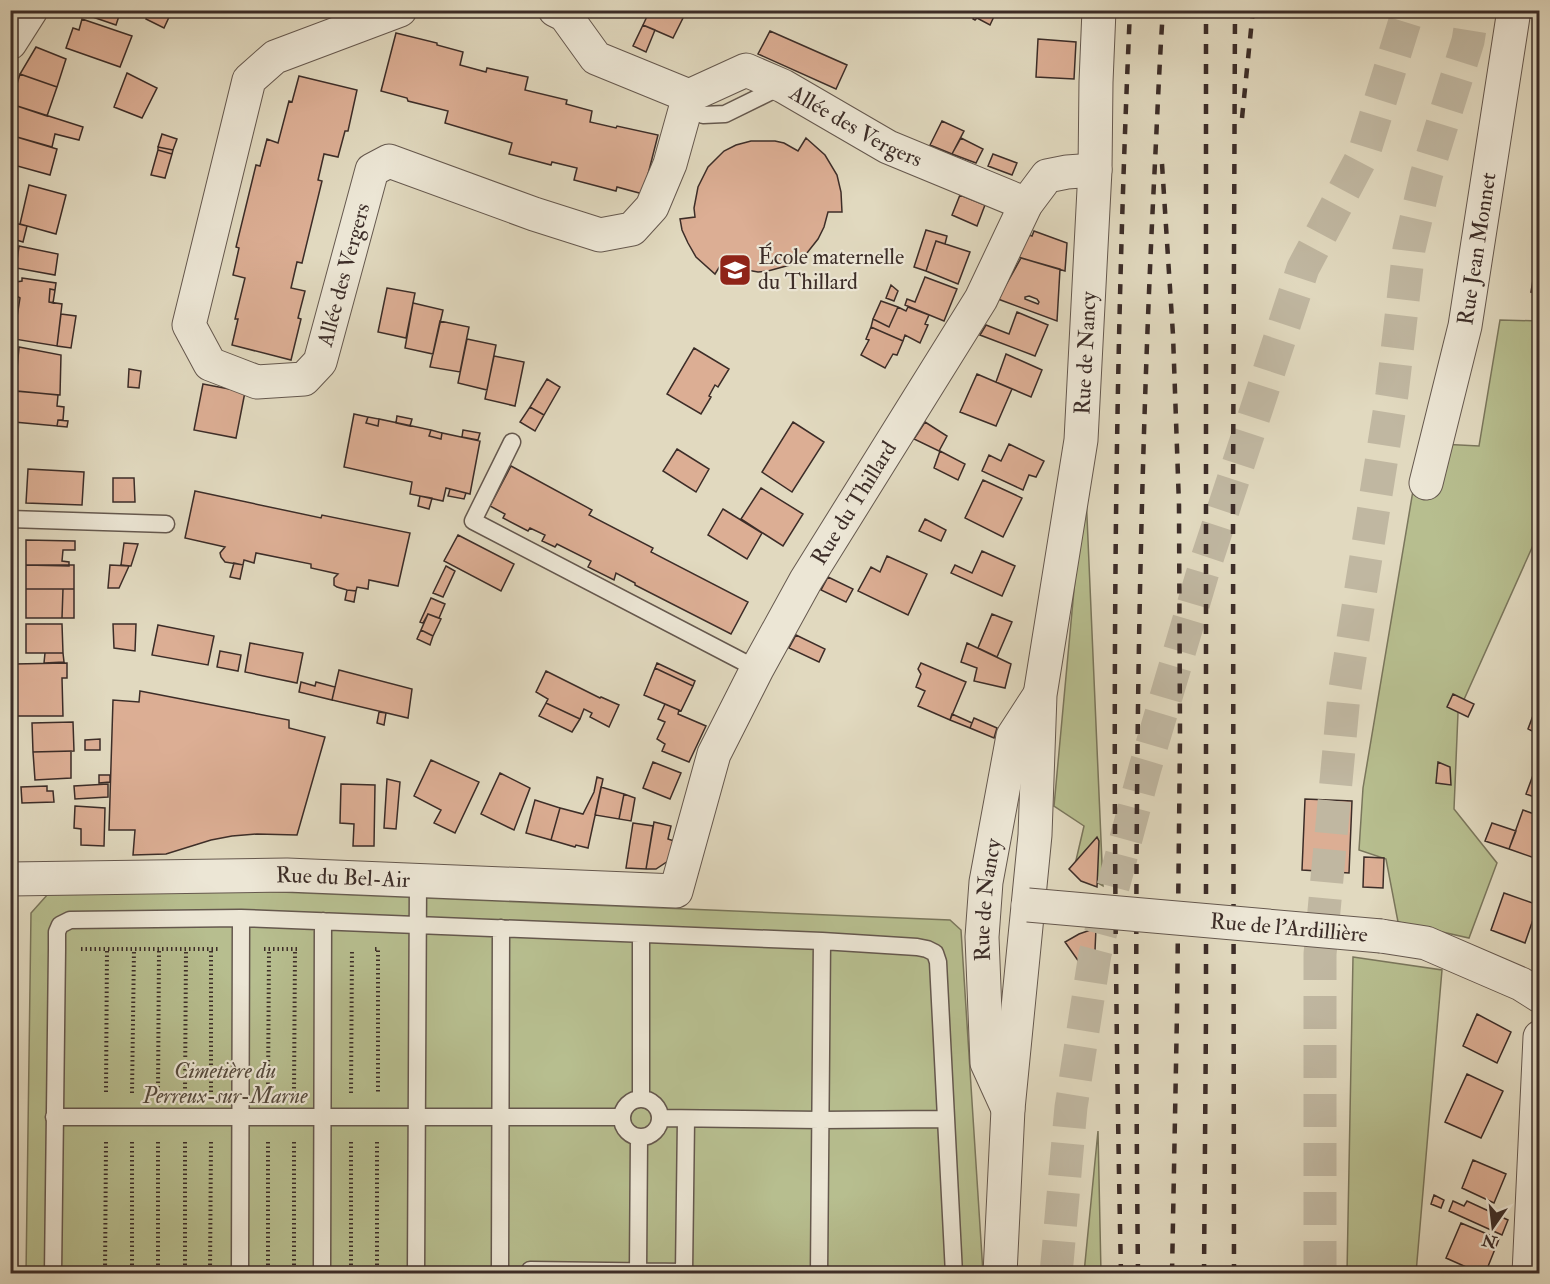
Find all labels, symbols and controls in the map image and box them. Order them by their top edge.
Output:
street label: Allée des Vergers [784,78,926,174]
street label: Rue Jean Monnet [1451,170,1503,327]
street label: Allée des Vergers [311,200,376,350]
place label: École maternelle du Thillard [758,242,904,296]
school or university icon: École maternelle du Thillard [717,252,753,288]
street label: Rue de Nancy [1068,290,1103,415]
street label: Rue du Thillard [805,436,903,570]
street label: Rue de Nancy [968,836,1008,962]
street label: Rue du Bel-Air [276,861,411,894]
street label: Rue de l'Ardillière [1209,907,1369,949]
park label: Cimetière du Perreux-sur-Marne [141,1057,308,1110]
north arrow [1463,1197,1523,1257]
text: N [1480,1229,1500,1252]

